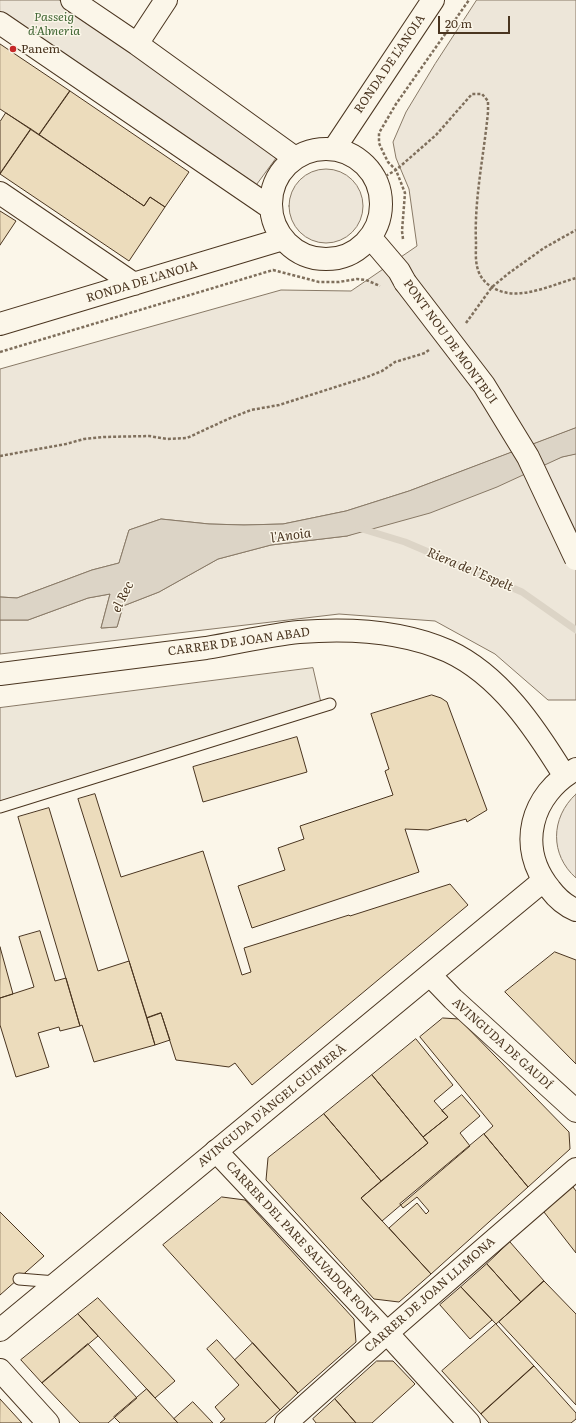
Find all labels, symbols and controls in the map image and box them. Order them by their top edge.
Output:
scale bar [440,8,512,34]
park label: Passeig d'Almeria [28,10,80,38]
street label: RONDA DE L'ANOIA [352,12,428,116]
text: 20 m [445,14,472,32]
place label: Panem [21,42,60,56]
marker: Panem [8,44,18,54]
street label: RONDA DE L'ANOIA [85,258,199,306]
street label: PONT NOU DE MONTBUI [400,277,500,407]
water label: l'Anoia [270,525,312,547]
water label: Riera de l'Espelt [425,545,515,595]
water label: el Rec [109,579,137,615]
street label: CARRER DE JOAN ABAD [167,625,311,659]
street label: AVINGUDA DE GAUDÍ [449,995,555,1093]
street label: AVINGUDA D'ÀNGEL GUIMERÀ [195,1042,349,1170]
street label: CARRER DEL PARE SALVADOR FONT [223,1159,381,1327]
street label: CARRER DE JOAN LLIMONA [362,1234,498,1356]

